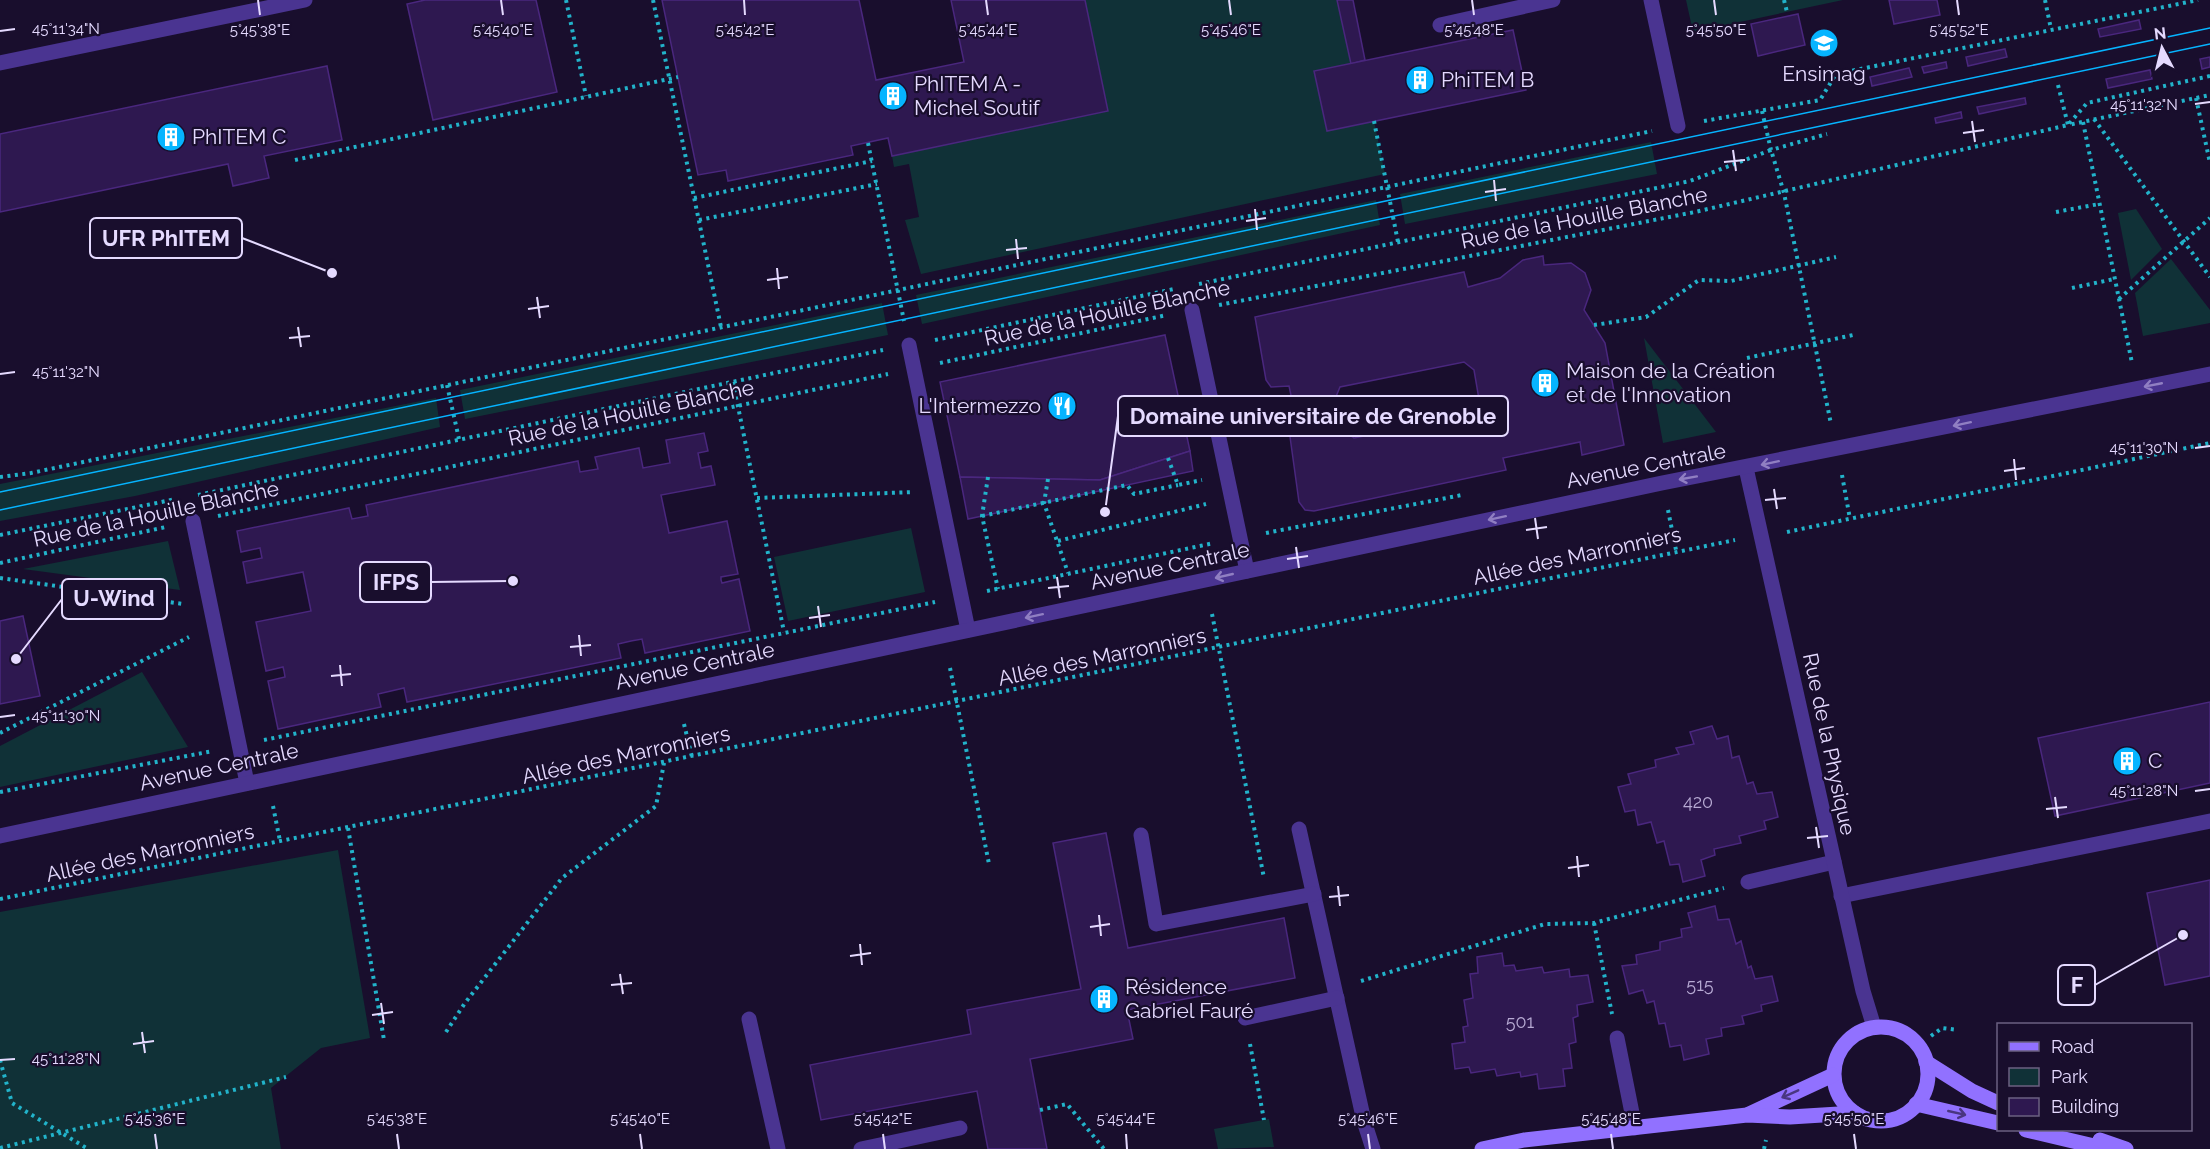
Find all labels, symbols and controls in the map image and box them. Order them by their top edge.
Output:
north arrow [2132,18,2192,78]
text: 45°11'34"N [32,20,100,38]
text: 5°45'38"E [230,21,290,39]
text: 5°45'40"E [473,21,533,39]
text: 5°45'42"E [716,21,774,39]
text: 5°45'44"E [959,21,1017,39]
text: 5°45'46"E [1201,21,1261,39]
text: 5°45'48"E [1444,21,1504,39]
text: 5°45'50"E [1686,21,1746,39]
text: 5°45'52"E [1929,21,1989,39]
text: N [2153,23,2167,44]
school or university icon: Ensimag [1808,27,1840,59]
place label: Ensimag [1782,61,1866,86]
building icon: PhiTEM B [1404,64,1436,96]
place label: PhiTEM B [1441,67,1534,92]
place label: PhITEM A - Michel Soutif [914,71,1041,120]
building icon: PhITEM A - Michel Soutif [877,80,909,112]
text: 45°11'32"N [2110,96,2178,114]
building icon: PhITEM C [155,121,187,153]
place label: PhITEM C [192,124,286,149]
street label: Rue de la Houille Blanche [1459,181,1709,254]
callout: UFR PhITEM [90,218,242,258]
text: UFR PhITEM [102,225,230,251]
street label: Rue de la Houille Blanche [982,274,1232,351]
place label: Maison de la Création et de l'Innovation [1566,358,1775,407]
text: 45°11'32"N [32,363,100,381]
building icon: Maison de la Création et de l'Innovation [1529,367,1561,399]
street label: Rue de la Houille Blanche [506,374,756,451]
one-way arrow [2143,380,2163,391]
restaurant icon: L'Intermezzo [1046,390,1078,422]
place label: L'Intermezzo [918,393,1041,418]
callout: Domaine universitaire de Grenoble [1118,396,1508,436]
text: Domaine universitaire de Grenoble [1130,403,1496,429]
one-way arrow [1952,419,1972,430]
street label: Avenue Centrale [1564,438,1728,493]
text: 45°11'30"N [2110,439,2178,457]
one-way arrow [1761,458,1781,469]
one-way arrow [1679,473,1698,484]
street label: Rue de la Houille Blanche [31,475,281,552]
one-way arrow [1488,513,1508,524]
street label: Allée des Marronniers [1471,521,1683,590]
street label: Avenue Centrale [1088,536,1252,595]
callout: IFPS [360,562,431,602]
text: IFPS [373,569,419,595]
one-way arrow [1215,571,1234,583]
callout: U-Wind [62,579,167,619]
text: U-Wind [73,585,155,611]
one-way arrow [1024,611,1044,622]
street label: Allée des Marronniers [996,622,1208,691]
street label: Avenue Centrale [613,636,777,695]
street label: Rue de la Physique [1798,651,1861,837]
text: 45°11'30"N [32,707,100,725]
street label: Allée des Marronniers [520,720,732,789]
street label: Avenue Centrale [137,737,301,796]
building icon: C [2111,745,2143,777]
place label: C [2148,748,2162,773]
text: 45°11'28"N [2110,782,2178,800]
house number: 420 [1683,791,1713,812]
street label: Allée des Marronniers [44,818,256,887]
callout: F [2058,965,2095,1005]
text: F [2071,972,2084,998]
place label: Résidence Gabriel Fauré [1125,974,1253,1023]
house number: 515 [1686,974,1714,995]
building icon: Résidence Gabriel Fauré [1088,983,1120,1015]
house number: 501 [1506,1011,1535,1032]
legend [1997,1023,2192,1131]
text: Road [2051,1036,2094,1057]
text: 45°11'28"N [32,1050,100,1068]
text: Park [2051,1066,2088,1087]
one-way arrow [1781,1089,1800,1100]
text: Building [2051,1096,2119,1117]
one-way arrow [1947,1108,1966,1120]
text: 5°45'36"E [125,1110,185,1128]
text: 5°45'38"E [367,1110,427,1128]
text: 5°45'40"E [610,1110,670,1128]
text: 5°45'42"E [854,1110,912,1128]
text: 5°45'44"E [1097,1110,1155,1128]
text: 5°45'46"E [1338,1110,1398,1128]
text: 5°45'48"E [1581,1110,1641,1128]
text: 5°45'50"E [1824,1110,1884,1128]

